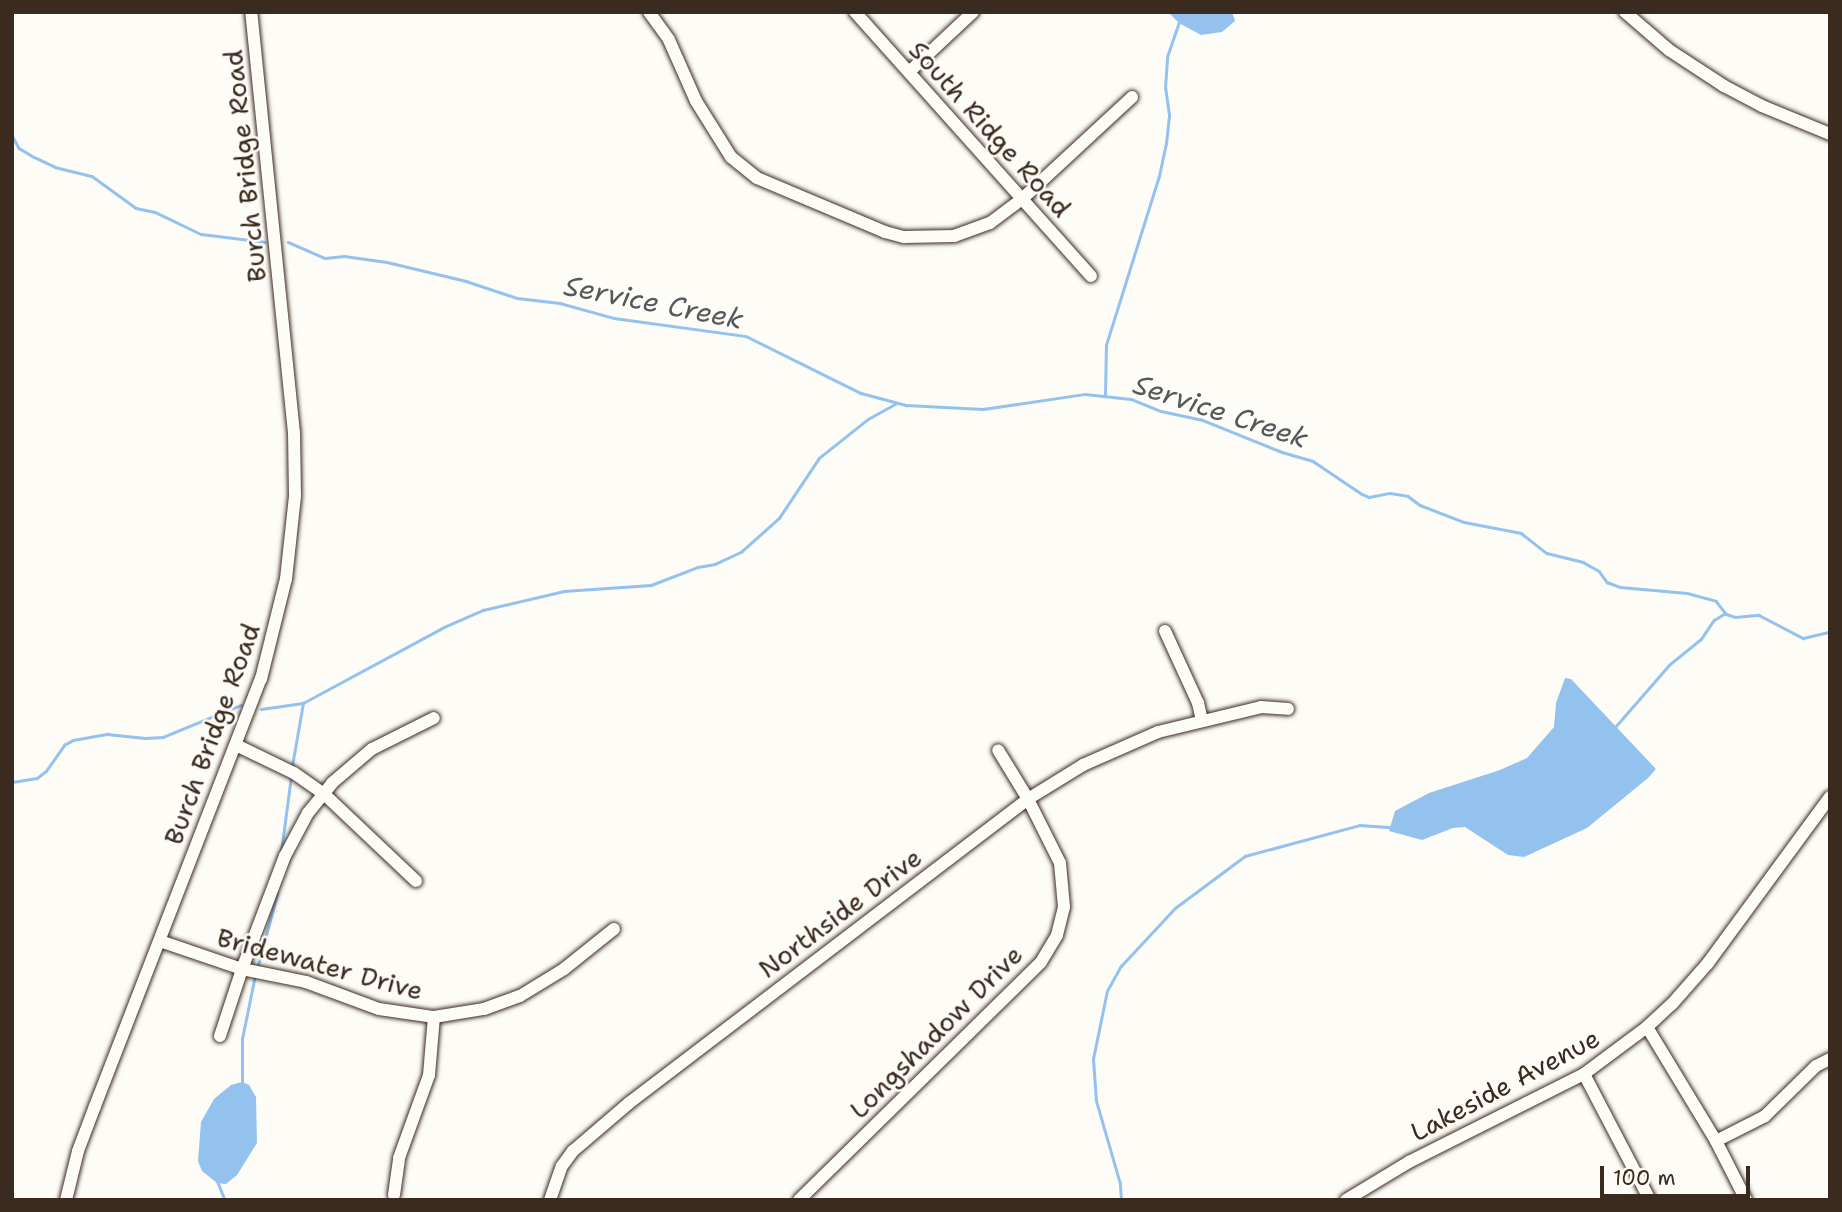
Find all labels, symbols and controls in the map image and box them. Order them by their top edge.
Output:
street label: South Ridge Road [903,34,1077,224]
street label: Burch Bridge Road [217,48,273,284]
water label: Service Creek [562,268,746,336]
water label: Service Creek [1129,367,1313,455]
street label: Burch Bridge Road [157,619,267,849]
street label: Northside Drive [752,841,928,985]
street label: Bridewater Drive [214,922,426,1006]
street label: Longshadow Drive [843,939,1029,1125]
street label: Lakeside Avenue [1405,1022,1605,1148]
scale bar [1604,1152,1755,1196]
text: 100 m [1613,1164,1676,1192]

